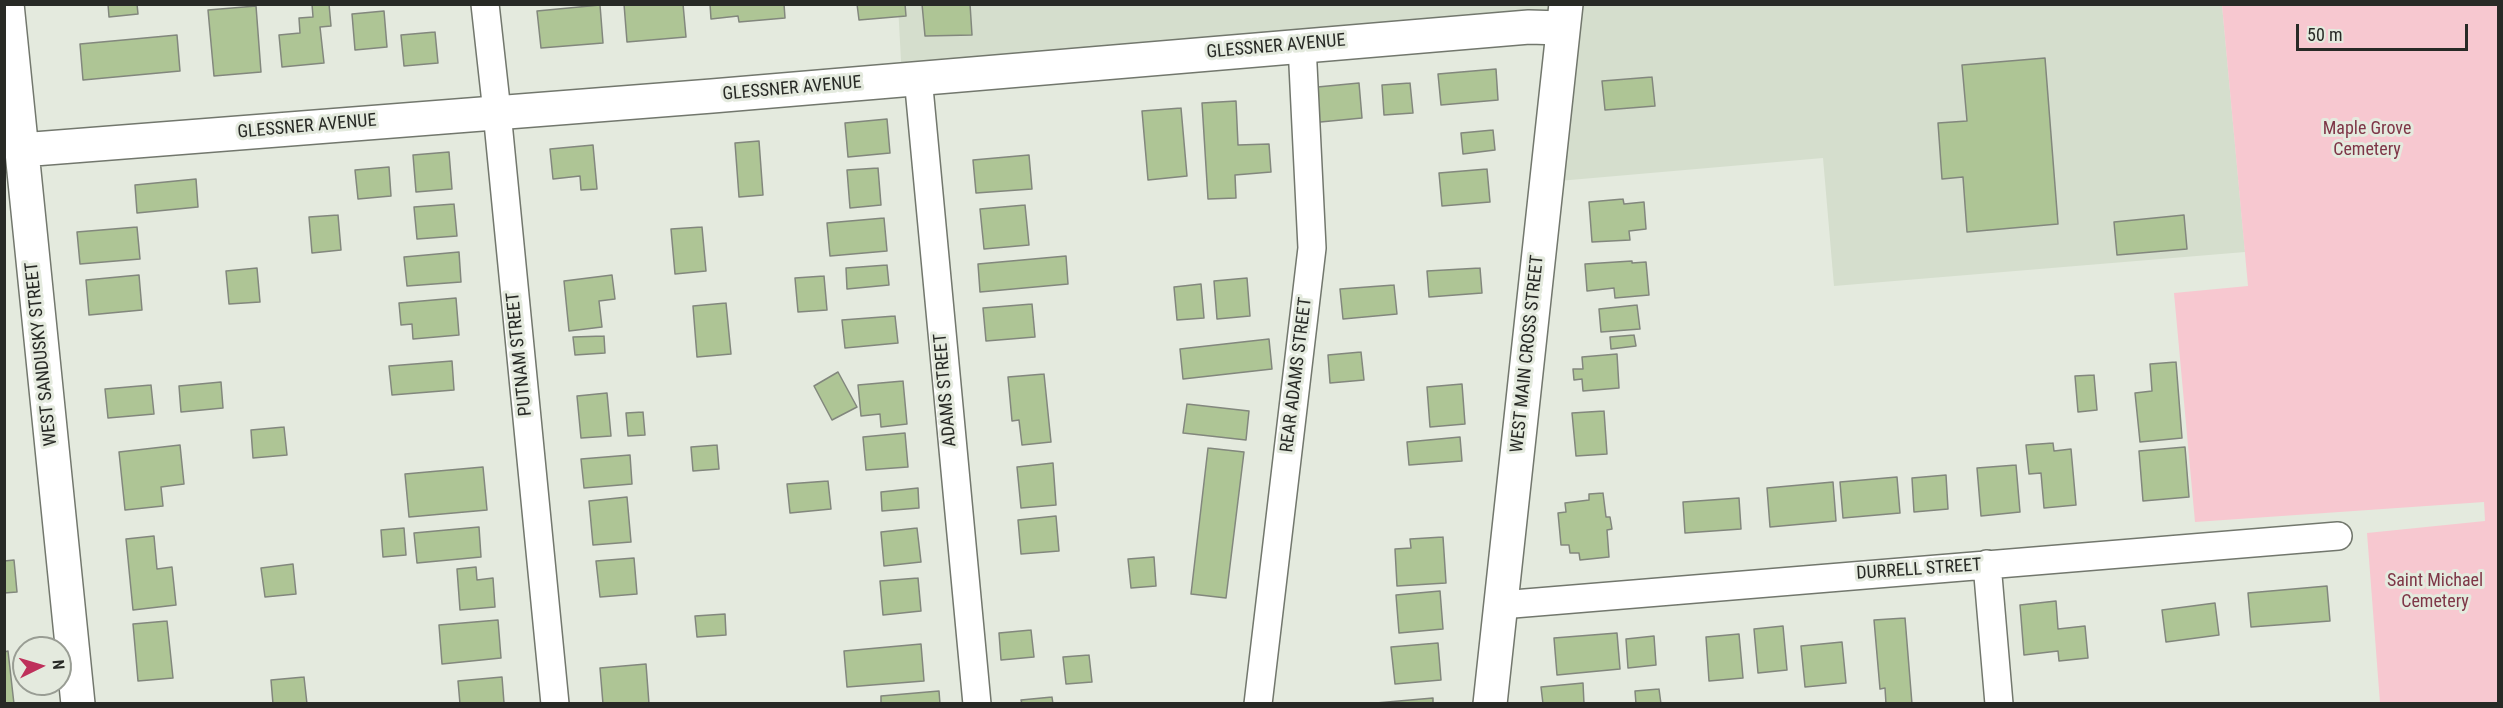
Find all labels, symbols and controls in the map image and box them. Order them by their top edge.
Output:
scale bar [2299,12,2472,50]
text: 50 m [2307,24,2342,45]
street label: GLESSNER AVENUE [1206,30,1346,64]
street label: GLESSNER AVENUE [722,72,862,106]
street label: GLESSNER AVENUE [237,110,377,144]
park label: Maple Grove Cemetery [2323,118,2411,160]
street label: WEST MAIN CROSS STREET [1507,254,1549,454]
street label: WEST SANDUSKY STREET [22,261,62,447]
street label: PUTNAM STREET [503,291,537,417]
street label: REAR ADAMS STREET [1277,296,1317,454]
street label: ADAMS STREET [930,332,962,448]
street label: DURRELL STREET [1856,555,1982,585]
park label: Saint Michael Cemetery [2387,570,2483,612]
north arrow [12,636,72,696]
text: N [49,659,68,670]

